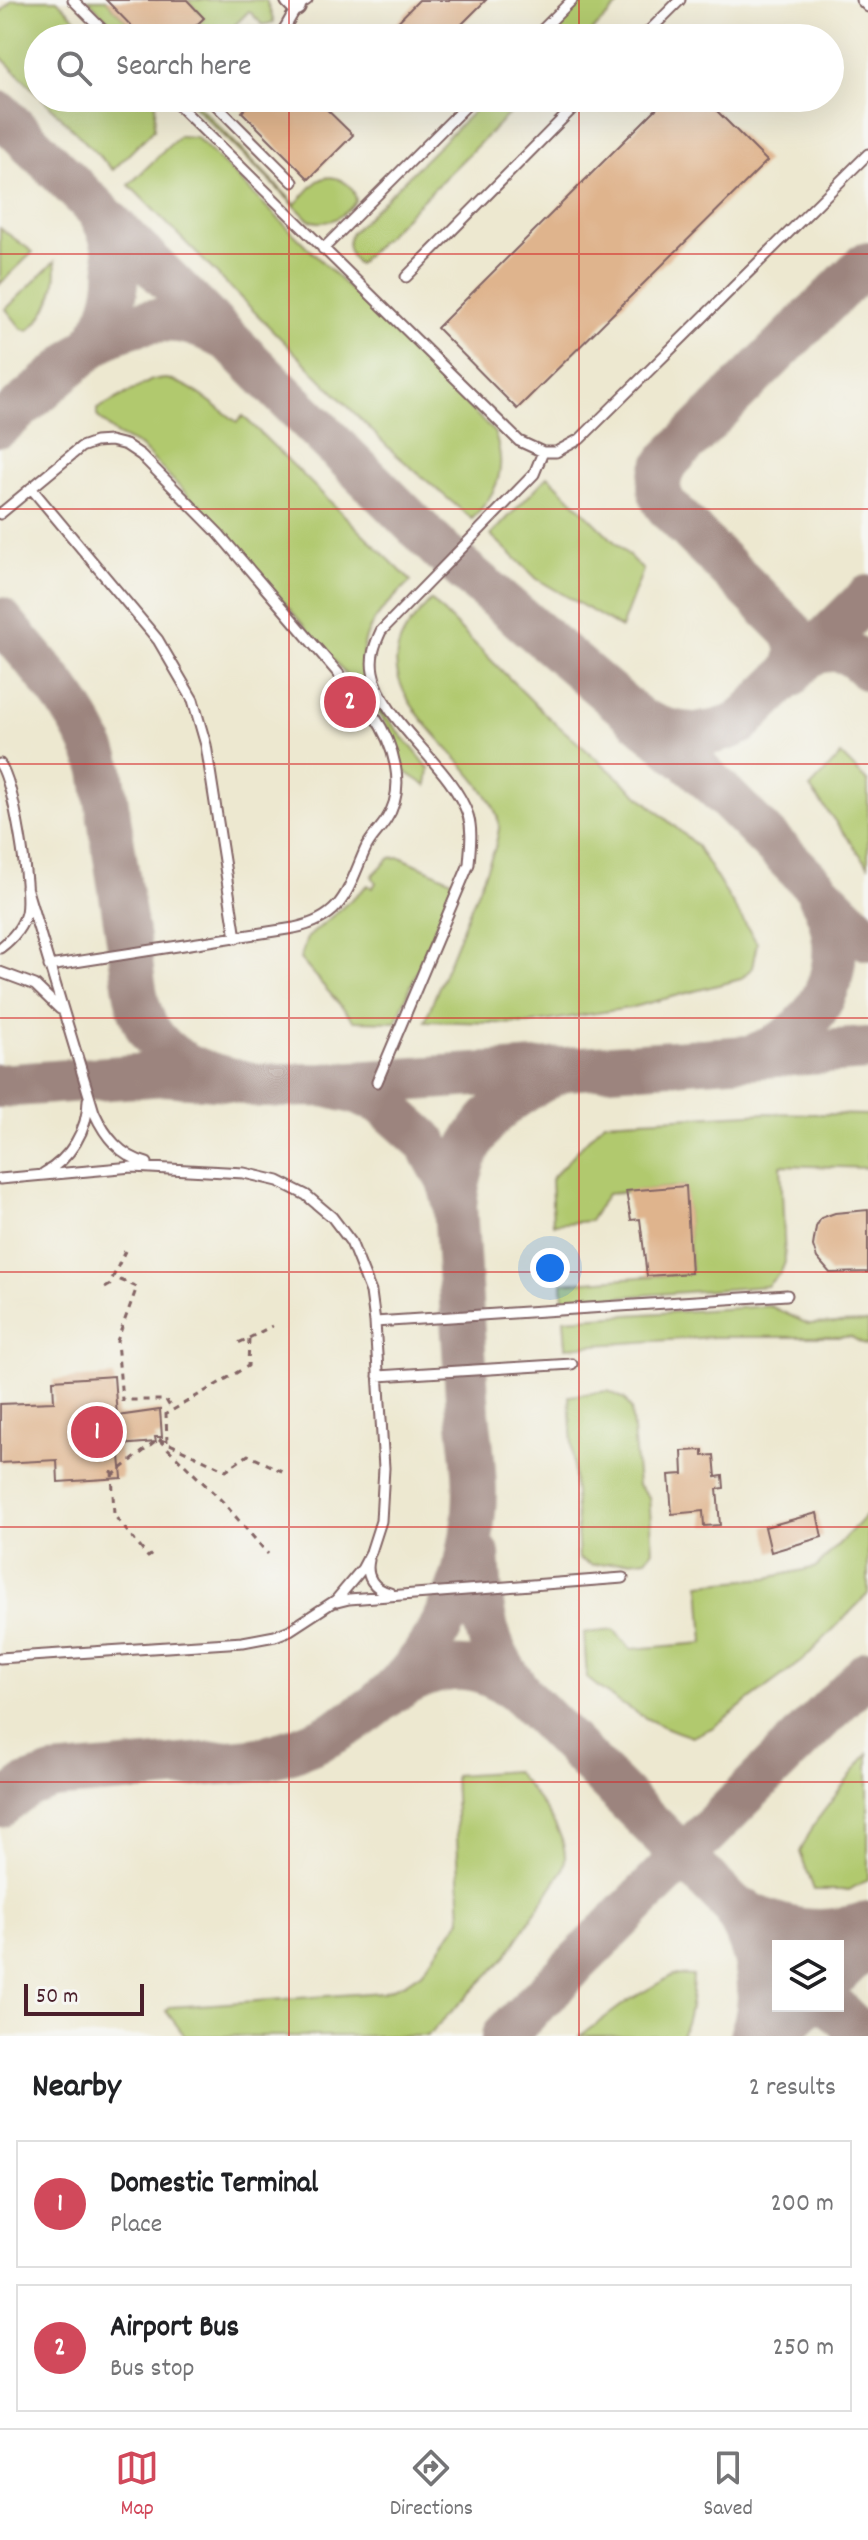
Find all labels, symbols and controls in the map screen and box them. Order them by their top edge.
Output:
search box [24,24,844,112]
icon: search [52,46,96,90]
text: Search here [116,47,252,90]
pin: 2 [324,672,376,732]
your location [530,1248,570,1288]
pin: 1 [71,1402,123,1462]
map controls [772,1940,844,2012]
button: layers [772,1940,844,2012]
scale bar [24,1980,144,2016]
text: 50 m [36,1982,78,2013]
text: Nearby [32,2064,121,2113]
text: 2 results [749,2070,836,2107]
text: Domestic Terminal [110,2164,318,2207]
text: 1 [57,2186,63,2223]
text: 200 m [770,2186,834,2223]
text: Place [110,2207,162,2244]
text: Airport Bus [110,2308,239,2351]
text: 2 [54,2330,66,2367]
text: 250 m [773,2330,834,2367]
text: Bus stop [110,2351,195,2388]
tab: Map [115,2446,159,2525]
tab: Directions [390,2446,473,2525]
tab: Saved [704,2446,753,2525]

